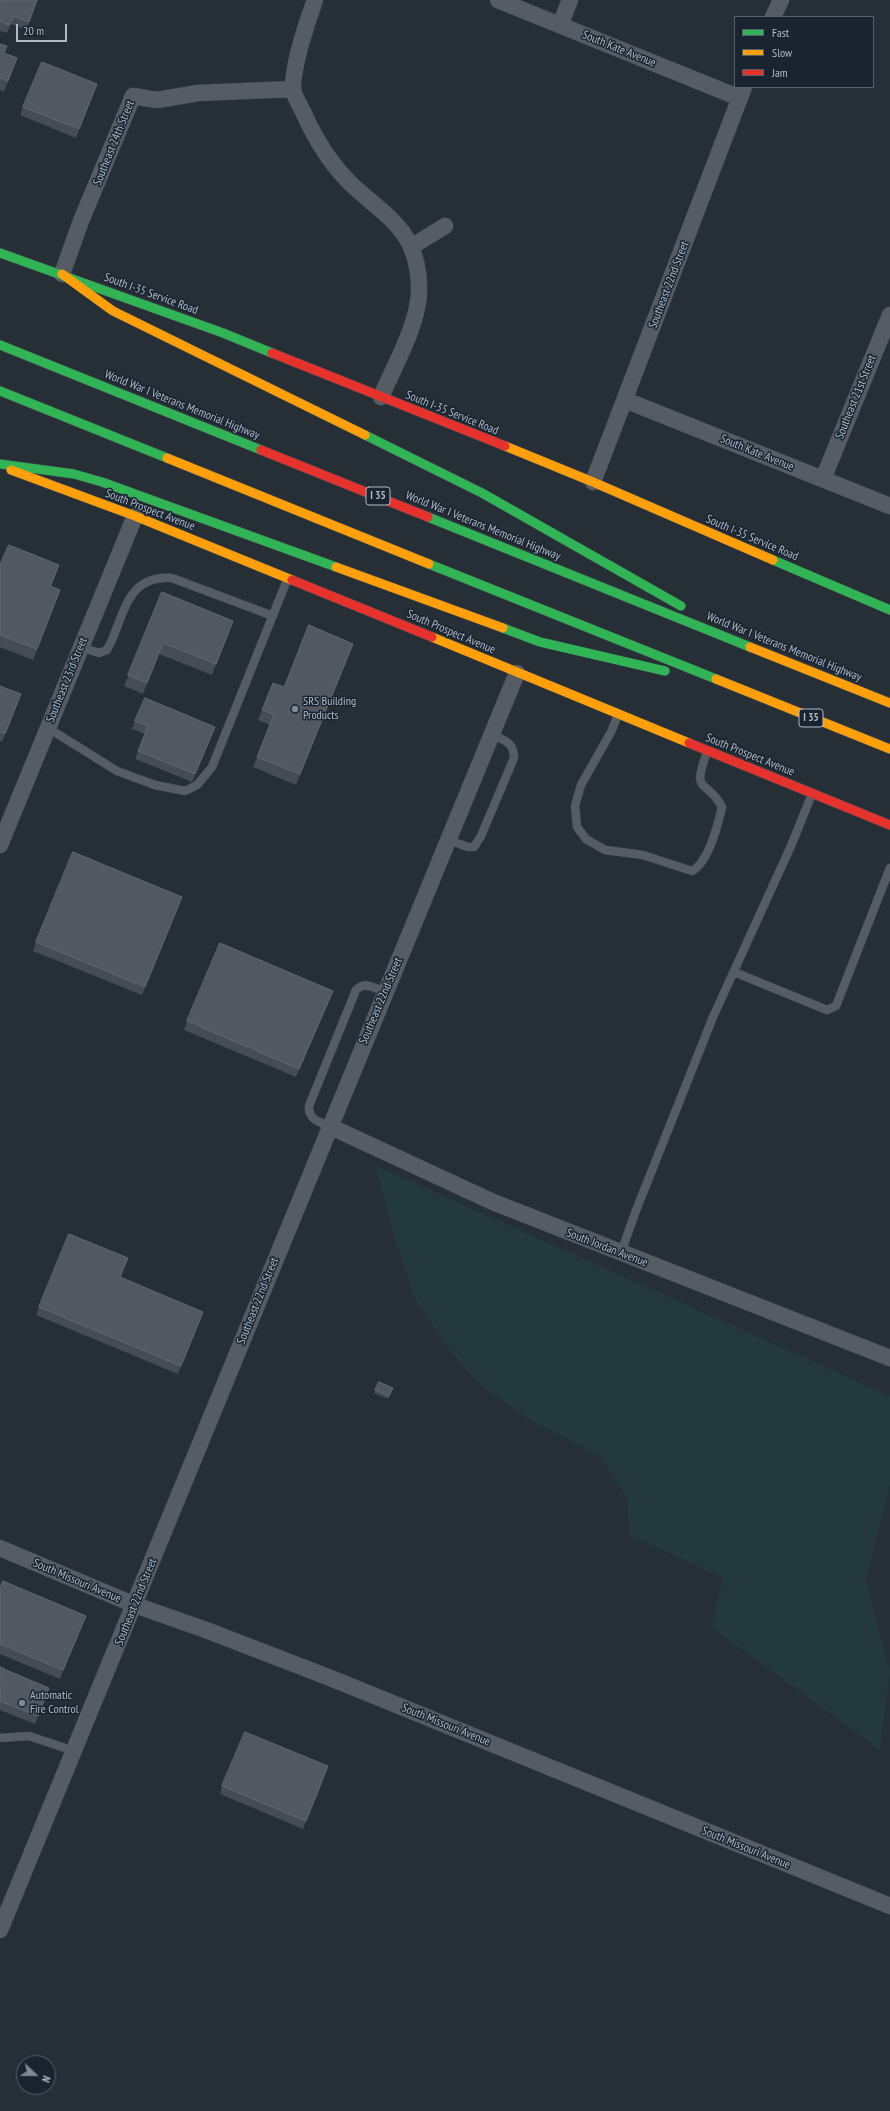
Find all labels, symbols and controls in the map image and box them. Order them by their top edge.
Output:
scale bar [18,16,69,42]
legend [734,16,874,88]
text: 20 m [23,23,44,38]
text: Fast [772,25,789,40]
street label: South Kate Avenue [580,28,658,70]
text: Slow [772,45,792,60]
text: Jam [772,65,788,80]
street label: Southeast 24th Street [90,98,138,188]
street label: Southeast 22nd Street [646,239,692,331]
street label: South I-35 Service Road [102,270,200,318]
street label: Southeast 21st Street [833,353,879,441]
street label: World War I Veterans Memorial Highway [102,367,262,443]
street label: South I-35 Service Road [403,388,501,438]
street label: South Kate Avenue [718,432,796,474]
street label: South Prospect Avenue [103,486,197,534]
road number: I 35 [366,487,390,505]
street label: World War I Veterans Memorial Highway [403,488,563,564]
street label: South I-35 Service Road [704,512,800,564]
street label: South Prospect Avenue [405,607,497,657]
street label: World War I Veterans Memorial Highway [704,609,864,685]
street label: Southeast 23rd Street [43,635,91,725]
place label: SRS Building Products [303,695,356,723]
marker: SRS Building Products [290,704,300,714]
road number: I 35 [799,709,823,727]
street label: South Prospect Avenue [703,731,797,779]
street label: Southeast 22nd Street [356,956,406,1046]
street label: South Jordan Avenue [564,1226,650,1270]
street label: Southeast 22nd Street [234,1255,282,1347]
street label: South Missouri Avenue [31,1556,123,1606]
street label: Southeast 22nd Street [112,1556,160,1648]
place label: Automatic Fire Control [30,1689,79,1717]
marker: Automatic Fire Control [17,1698,27,1708]
street label: South Missouri Avenue [400,1701,492,1749]
street label: South Missouri Avenue [700,1824,792,1872]
north arrow [16,2055,56,2095]
text: N [39,2074,54,2084]

